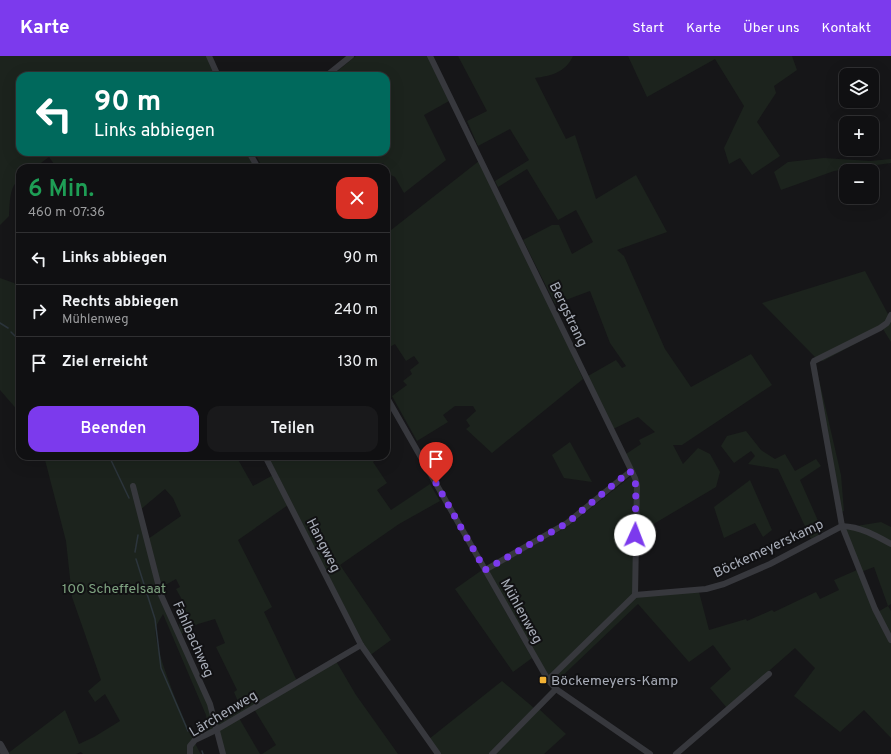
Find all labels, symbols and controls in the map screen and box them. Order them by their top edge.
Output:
text: Karte [20,16,70,40]
text: Start [632,20,664,37]
text: Karte [686,20,721,37]
text: Über uns [743,20,800,37]
text: Kontakt [822,20,871,37]
map controls [839,68,879,204]
button: layers [839,68,879,108]
text: 90 m [94,85,161,121]
icon: left [28,88,80,140]
button: + [839,116,879,156]
text: Links abbiegen [94,120,215,143]
button: − [839,164,879,204]
text: 6 Min. [28,175,94,205]
button: close [336,177,378,219]
text: 460 m · 07:36 [28,205,105,221]
icon: left [28,248,50,270]
text: Links abbiegen [62,249,167,268]
text: 90 m [343,249,378,268]
street label: Bergstrang [545,280,591,350]
text: Rechts abbiegen [62,293,179,312]
icon: right [28,300,50,322]
text: 240 m [334,301,378,320]
text: Mühlenweg [62,312,129,328]
icon: arrive [28,352,50,374]
text: Ziel erreicht [62,353,148,372]
text: 130 m [338,353,378,372]
button: Beenden [28,406,199,452]
button: Teilen [207,406,378,452]
pin [419,442,453,483]
icon: arrive [425,448,447,470]
position arrow [614,514,656,556]
street label: Hangweg [302,516,344,576]
street label: Böckemeyerskamp [711,516,827,582]
street label: Mühlenweg [496,576,545,647]
park label: 100 Scheffelsaat [62,581,166,598]
street label: Fahlbachweg [168,599,217,680]
place label: Böckemeyers-Kamp [551,673,678,690]
marker: Böckemeyers-Kamp [538,675,548,685]
street label: Lärchenweg [187,687,261,741]

